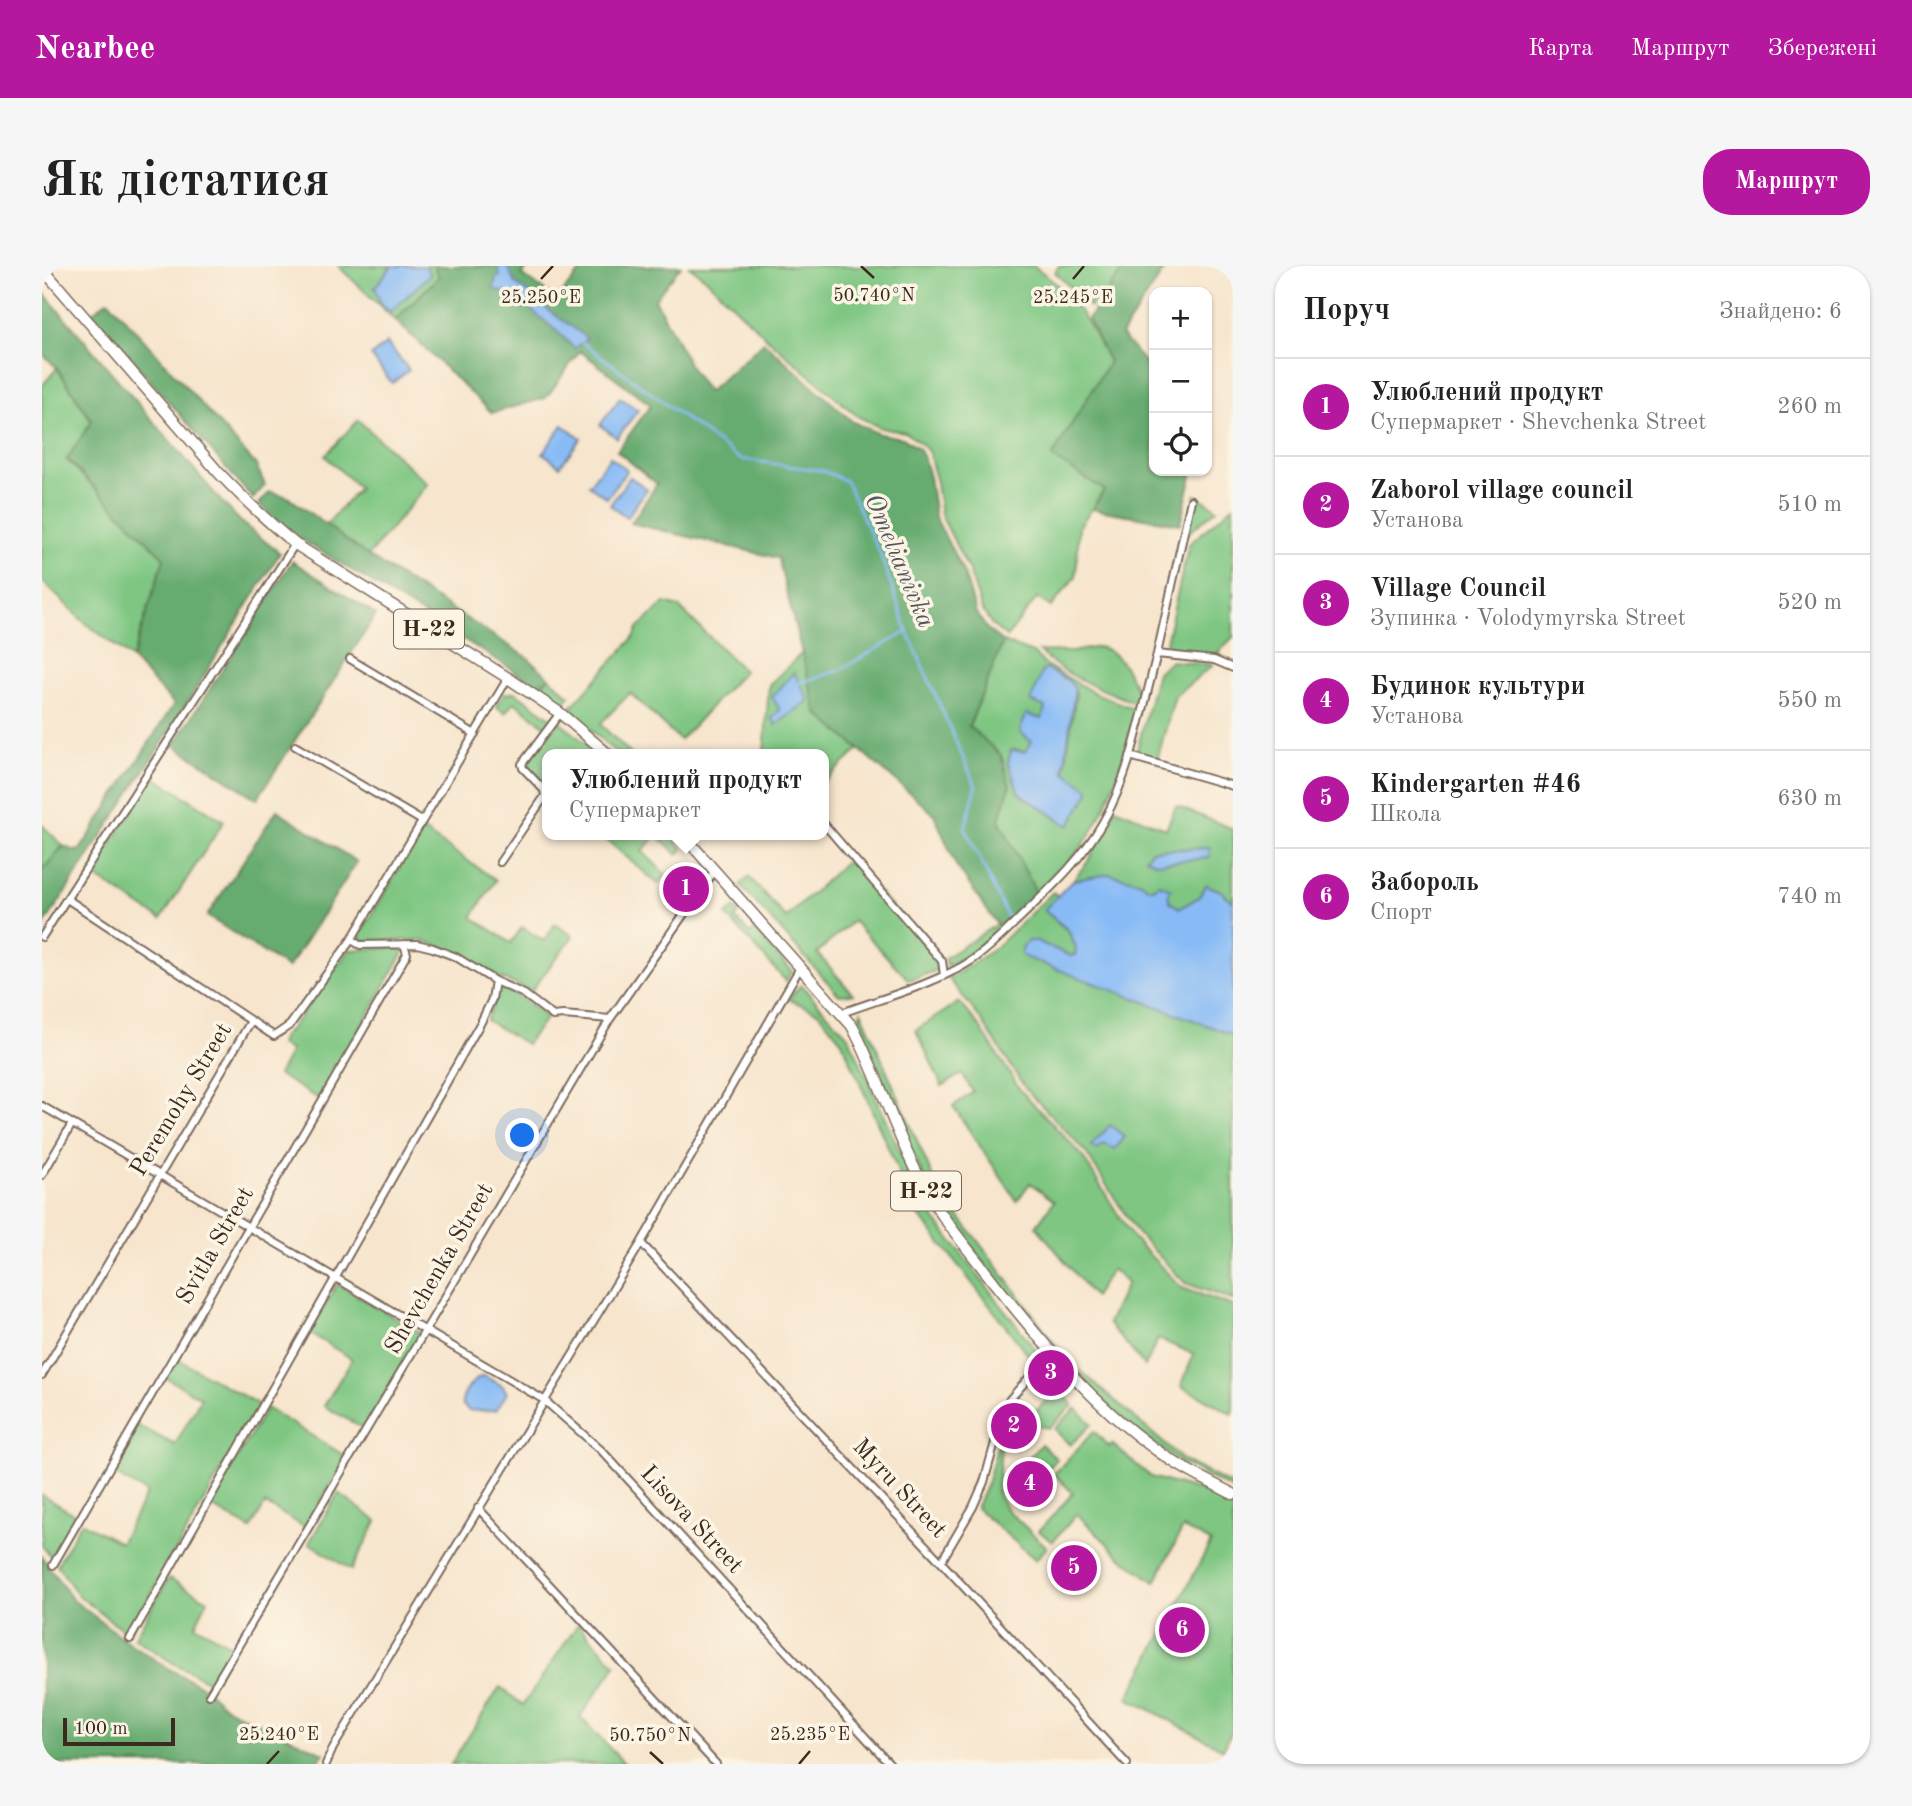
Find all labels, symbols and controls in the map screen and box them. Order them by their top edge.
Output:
text: Nearbee [35,33,155,66]
text: Карта [1528,37,1593,61]
text: Маршрут [1631,37,1730,61]
text: Збережені [1768,37,1877,61]
button: Маршрут [1703,149,1870,215]
text: Як дістатися [42,158,330,207]
text: 50.740°N [833,287,915,305]
map controls [1149,287,1212,476]
button: + [1149,287,1212,350]
text: 25.250°E [501,289,581,307]
text: 25.245°E [1033,289,1113,307]
text: Поруч [1303,296,1390,326]
text: Знайдено: 6 [1719,300,1842,323]
button: − [1149,350,1212,413]
text: Улюблений продукт [1370,380,1603,406]
text: 1 [1319,395,1333,418]
text: 260 m [1777,395,1842,418]
text: Супермаркет · Shevchenka Street [1370,411,1706,434]
button: locate [1149,413,1212,476]
text: Zaborol village council [1370,478,1633,504]
water label: Omelianivka [859,490,939,632]
text: 2 [1319,493,1333,516]
text: 510 m [1777,493,1842,516]
text: Установа [1370,509,1463,532]
text: Village Council [1370,576,1546,602]
text: 3 [1319,591,1333,614]
text: 520 m [1777,591,1842,614]
text: Зупинка · Volodymyrska Street [1370,607,1686,630]
road number: Н-22 [394,610,464,648]
text: Будинок культури [1370,674,1585,700]
text: 4 [1319,689,1333,712]
text: 550 m [1777,689,1842,712]
text: Установа [1370,705,1463,728]
popup [542,749,829,840]
text: Улюблений продукт [569,768,802,794]
text: Kindergarten #46 [1370,772,1581,798]
text: 5 [1319,787,1333,810]
text: 630 m [1777,787,1842,810]
text: Супермаркет [569,799,701,822]
text: Школа [1370,803,1441,826]
pin: 1 [663,863,709,915]
text: Забороль [1370,870,1479,896]
text: 6 [1319,885,1333,908]
text: 740 m [1777,885,1842,908]
text: Спорт [1370,901,1432,924]
street label: Peremohy Street [127,1019,237,1181]
your location [505,1118,539,1152]
road number: Н-22 [891,1172,961,1210]
street label: Shevchenka Street [381,1180,499,1358]
street label: Svitla Street [173,1183,259,1309]
pin: 3 [1028,1347,1074,1399]
pin: 2 [991,1400,1037,1452]
street label: Myru Street [847,1435,951,1543]
pin: 4 [1007,1458,1053,1510]
street label: Lisova Street [635,1461,747,1579]
pin: 5 [1051,1542,1097,1594]
pin: 6 [1159,1604,1205,1656]
scale bar [63,1715,175,1747]
text: 100 m [74,1720,127,1739]
text: 25.240°E [239,1726,319,1744]
text: 25.235°E [770,1726,850,1744]
text: 50.750°N [609,1727,691,1745]

